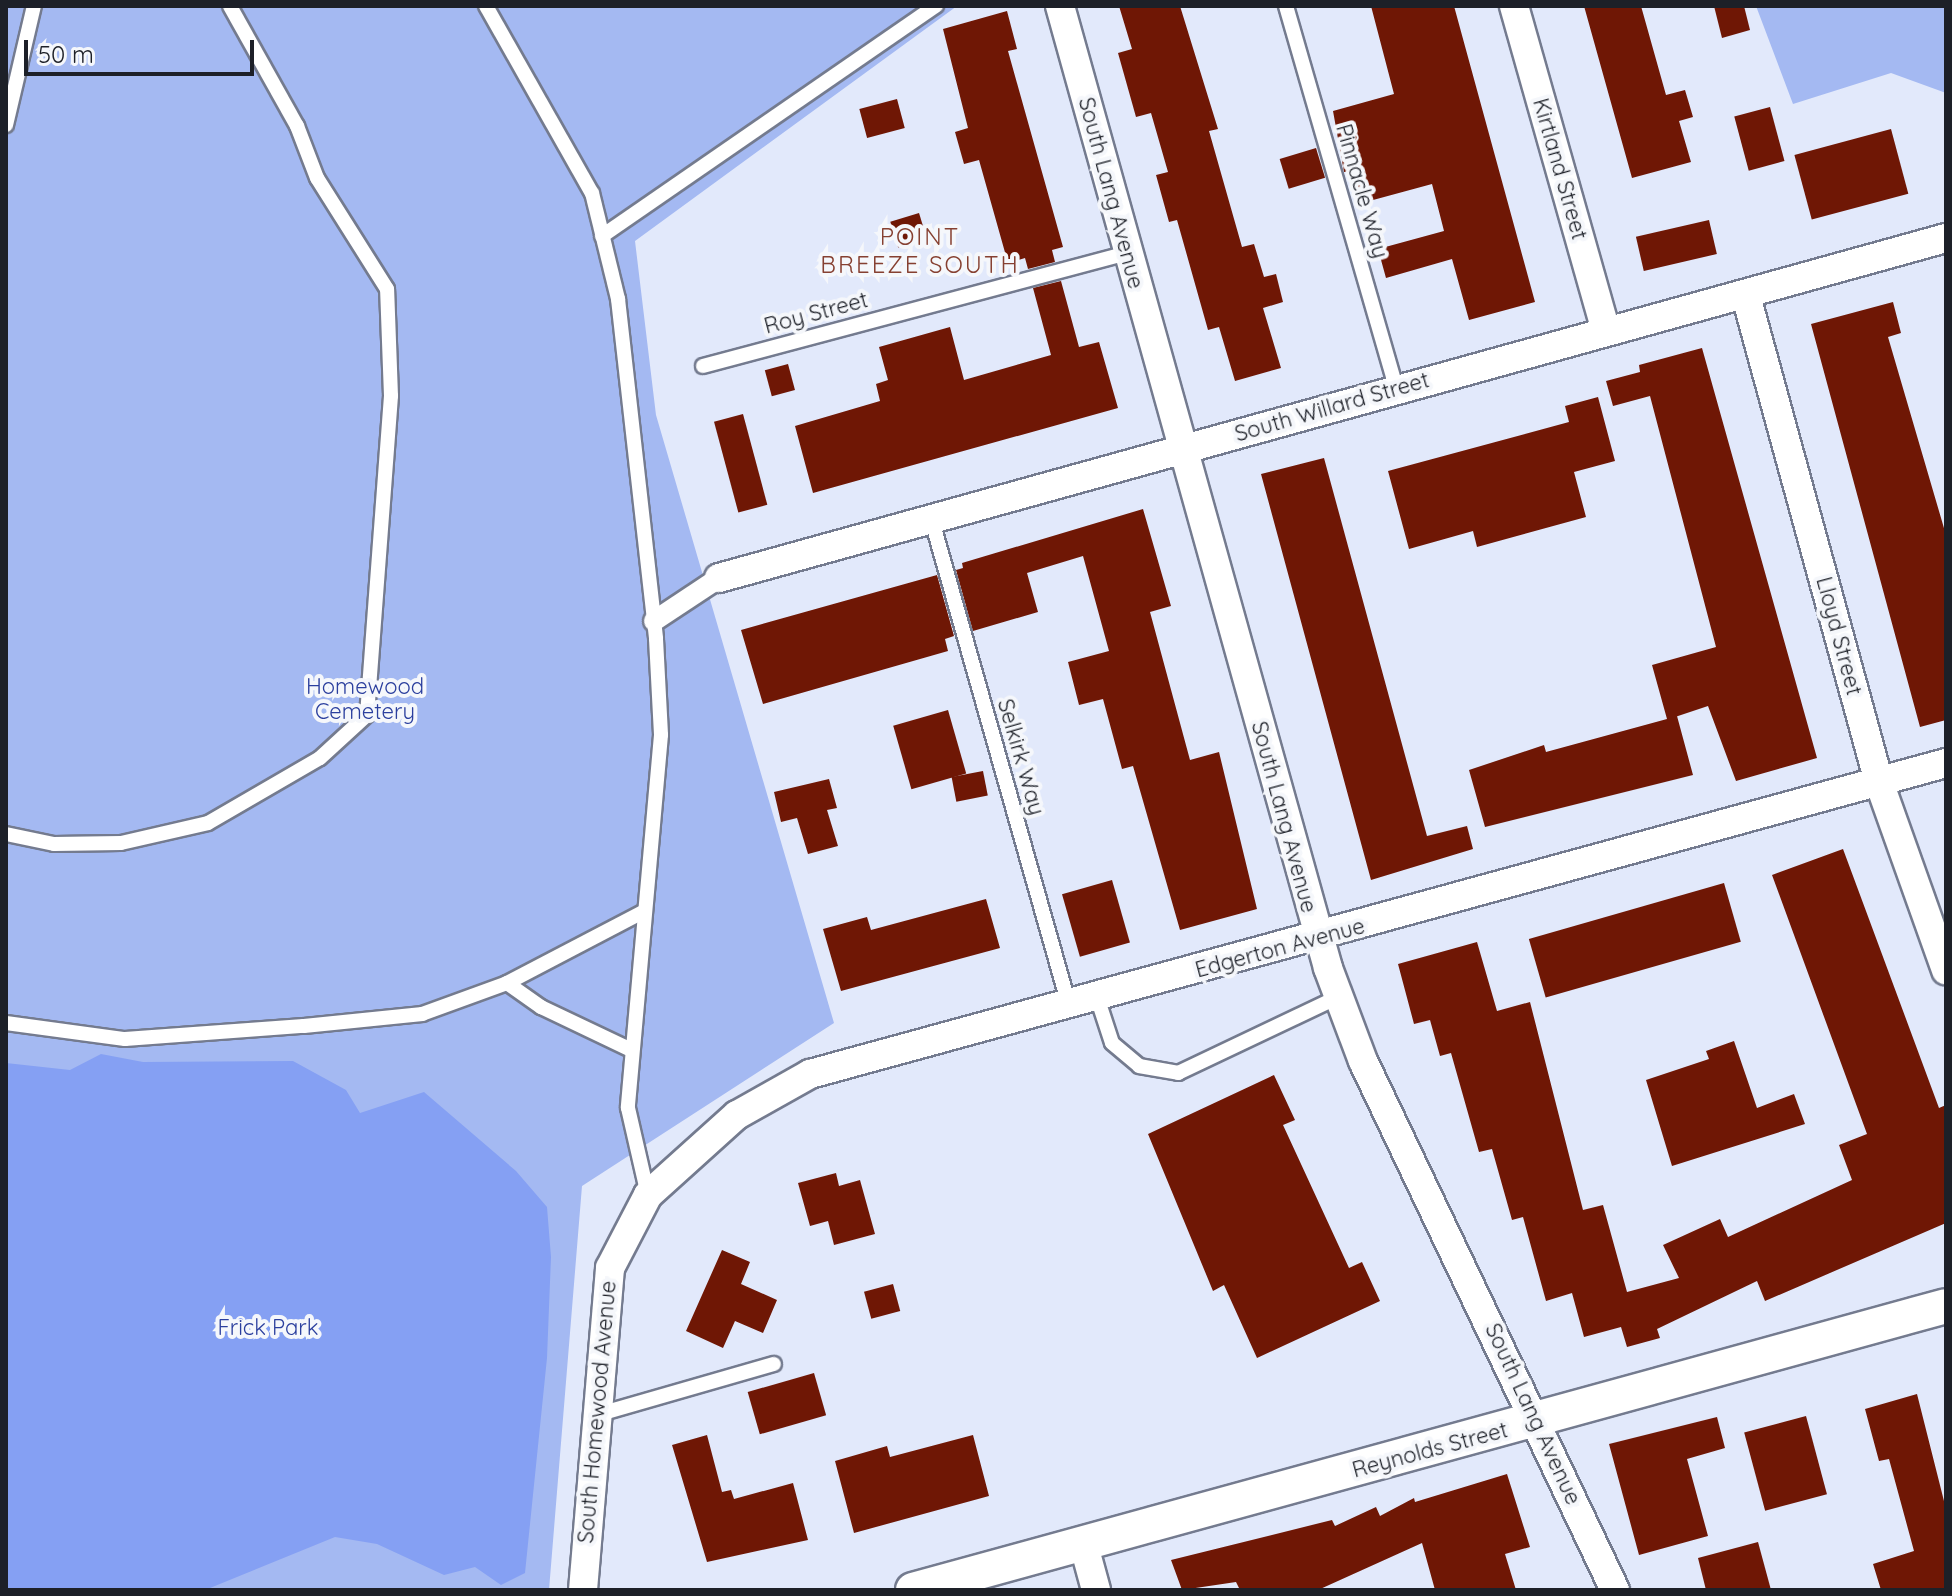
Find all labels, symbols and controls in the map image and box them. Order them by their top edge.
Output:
scale bar [28,24,258,74]
text: 50 m [38,39,94,69]
street label: South Lang Avenue [1073,95,1149,291]
street label: Kirtland Street [1527,95,1593,243]
street label: Pinnacle Way [1330,121,1394,261]
district label: POINT BREEZE SOUTH [820,223,1020,279]
street label: Roy Street [761,286,871,340]
street label: South Willard Street [1232,367,1432,447]
street label: Lloyd Street [1811,574,1867,698]
park label: Homewood Cemetery [306,673,424,724]
street label: Selkirk Way [992,696,1050,818]
street label: South Lang Avenue [1246,719,1322,915]
street label: Edgerton Avenue [1192,913,1368,983]
street label: South Homewood Avenue [572,1280,622,1544]
park label: Frick Park [217,1315,319,1341]
street label: South Lang Avenue [1479,1319,1587,1509]
street label: Reynolds Street [1349,1417,1511,1483]

